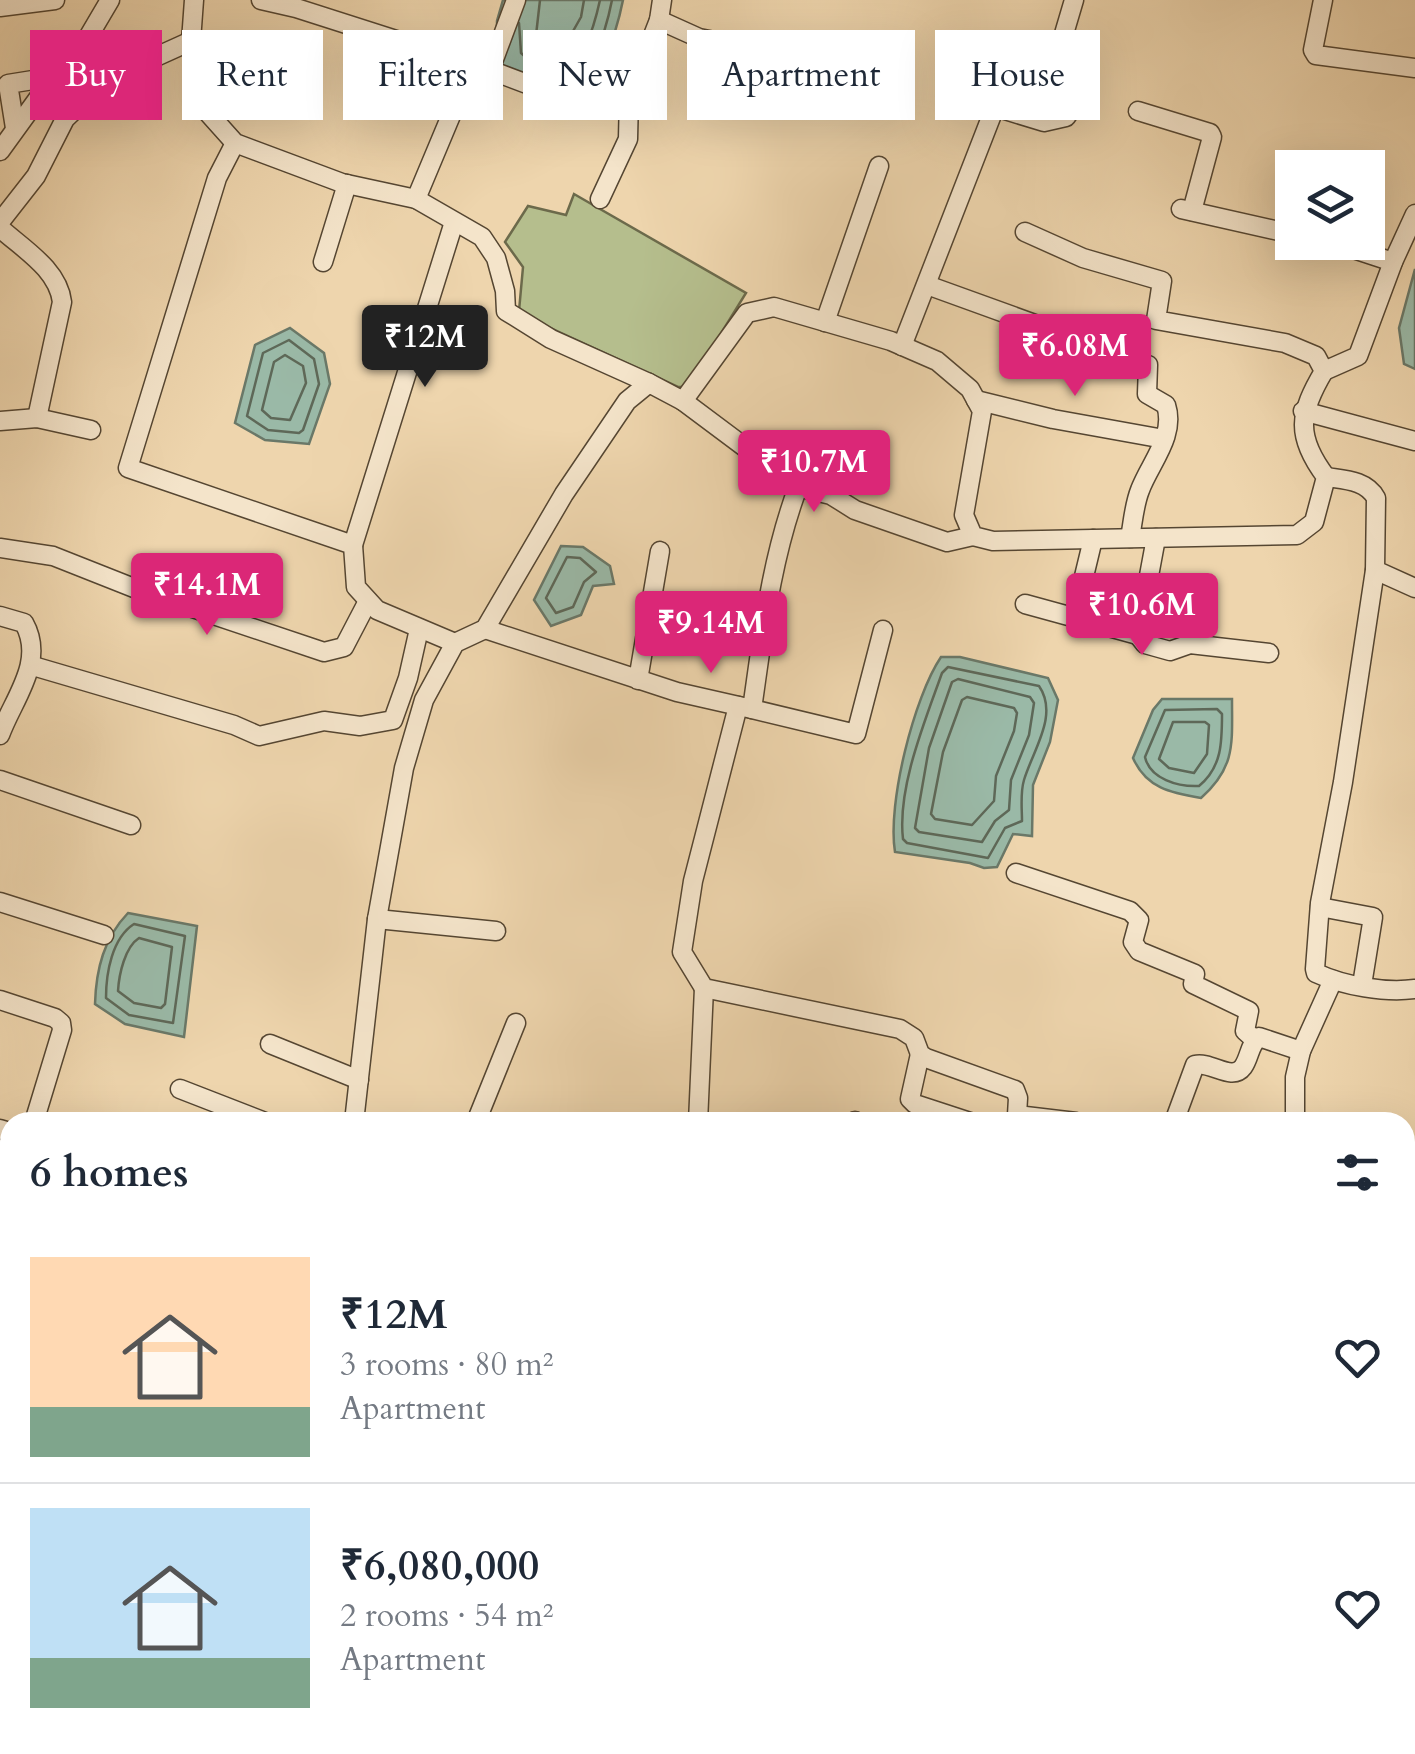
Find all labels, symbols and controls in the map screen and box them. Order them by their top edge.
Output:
chip: Buy [30,30,162,120]
chip: Rent [182,30,323,120]
chip: Filters [343,30,503,120]
chip: New [523,30,667,120]
chip: Apartment [687,30,915,120]
chip: House [935,30,1100,120]
map controls [1275,150,1385,260]
button: layers [1275,150,1385,260]
pin: ₹12M [366,305,484,390]
pin: ₹6.08M [994,314,1156,399]
text: ₹12M [384,315,466,359]
text: ₹6.08M [1021,324,1129,368]
pin: ₹10.7M [733,430,895,515]
text: ₹10.7M [760,440,868,484]
pin: ₹14.1M [126,553,288,638]
text: ₹14.1M [153,563,261,607]
pin: ₹10.6M [1061,573,1223,658]
text: ₹10.6M [1088,583,1196,627]
pin: ₹9.14M [630,591,792,676]
text: ₹9.14M [657,601,765,645]
text: 6 homes [30,1144,188,1201]
icon: filters [1330,1145,1385,1200]
text: ₹12M [340,1286,448,1343]
icon: home [110,1297,230,1417]
icon: heart [1330,1330,1385,1385]
text: 3 rooms · 80 m² [340,1343,553,1387]
text: Apartment [340,1387,485,1431]
text: ₹6,080,000 [340,1537,539,1594]
icon: home [110,1548,230,1668]
icon: heart [1330,1581,1385,1636]
text: 2 rooms · 54 m² [340,1594,553,1638]
text: Apartment [340,1638,485,1682]

